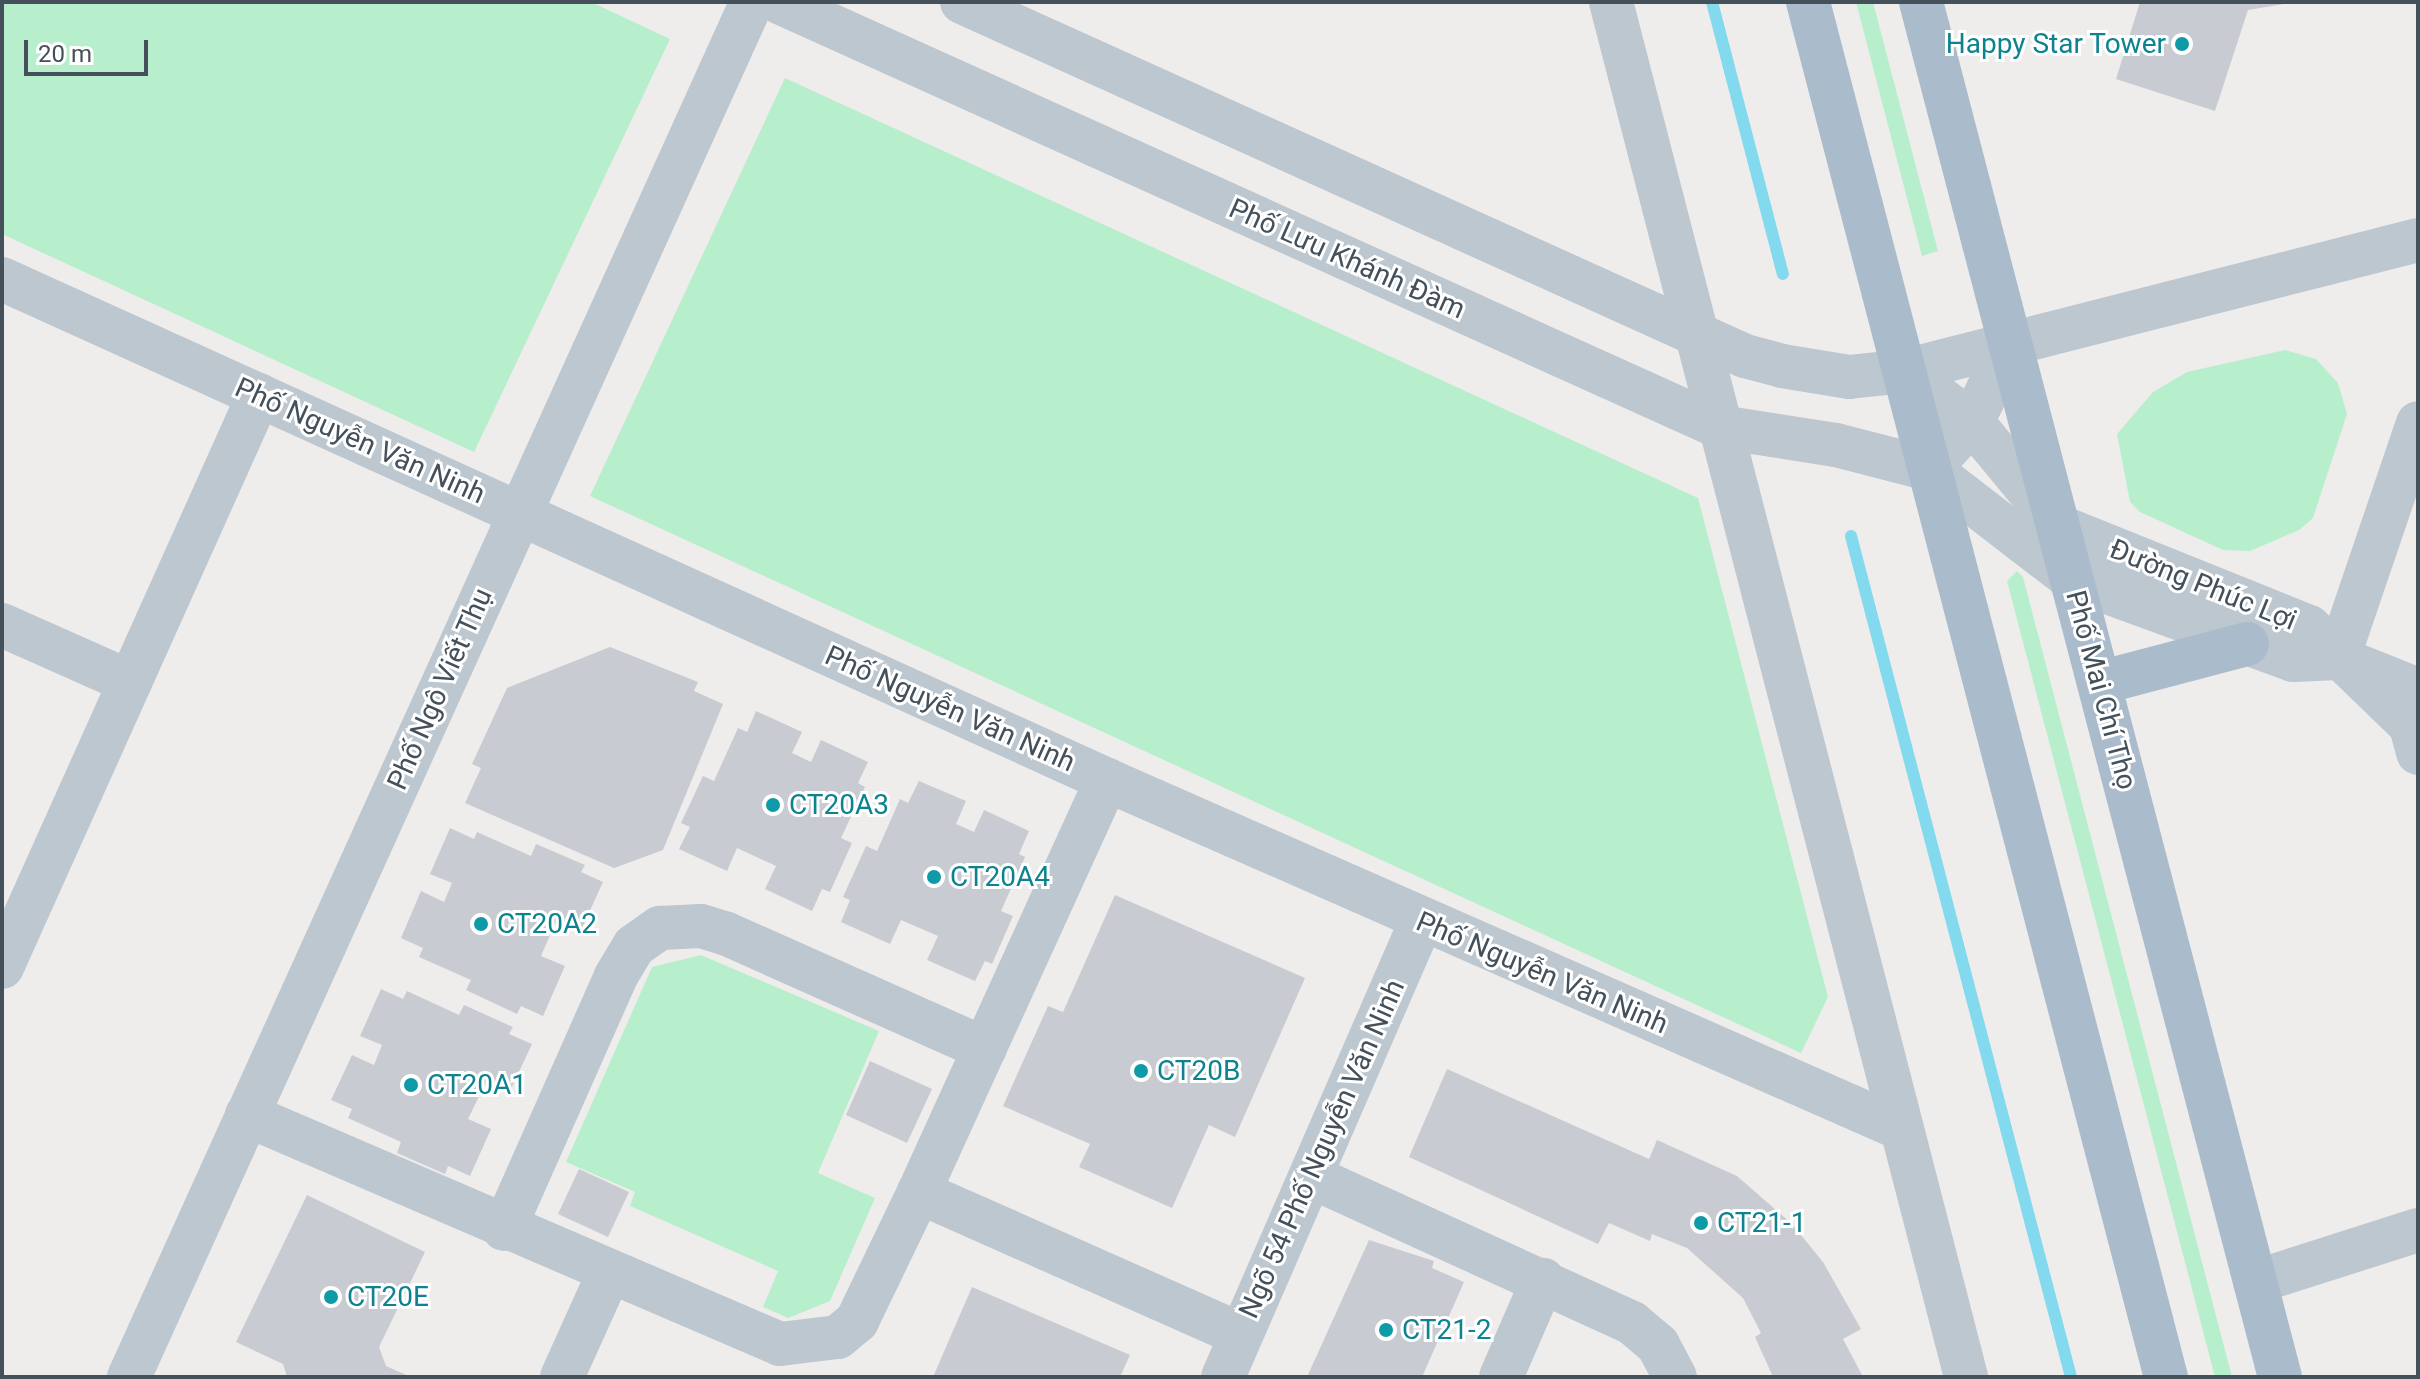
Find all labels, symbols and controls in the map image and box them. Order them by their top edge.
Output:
scale bar [28,24,152,74]
place label: Happy Star Tower [1945,27,2166,61]
marker: Happy Star Tower [2173,35,2191,53]
text: 20 m [38,40,92,68]
street label: Phố Lưu Khánh Đàm [1224,192,1470,326]
street label: Phố Nguyễn Văn Ninh [230,371,490,511]
street label: Đường Phúc Lợi [2105,532,2301,638]
street label: Phố Ngô Viết Thụ [380,583,500,795]
street label: Phố Mai Chí Thọ [2058,587,2144,793]
street label: Phố Nguyễn Văn Ninh [820,639,1080,779]
place label: CT20A3 [789,788,889,822]
marker: CT20A3 [764,796,782,814]
place label: CT20A4 [950,860,1050,894]
marker: CT20A4 [925,868,943,886]
street label: Phố Nguyễn Văn Ninh [1411,905,1673,1041]
place label: CT20A2 [497,907,597,941]
marker: CT20A2 [472,915,490,933]
street label: Ngõ 54 Phố Nguyễn Văn Ninh [1232,975,1412,1323]
place label: CT20B [1157,1054,1240,1088]
marker: CT20B [1132,1062,1150,1080]
place label: CT20A1 [427,1068,527,1102]
marker: CT20A1 [402,1076,420,1094]
place label: CT21-1 [1717,1206,1806,1240]
marker: CT21-1 [1692,1214,1710,1232]
place label: CT20E [347,1280,429,1314]
marker: CT20E [322,1288,340,1306]
place label: CT21-2 [1402,1313,1491,1347]
marker: CT21-2 [1377,1321,1395,1339]

